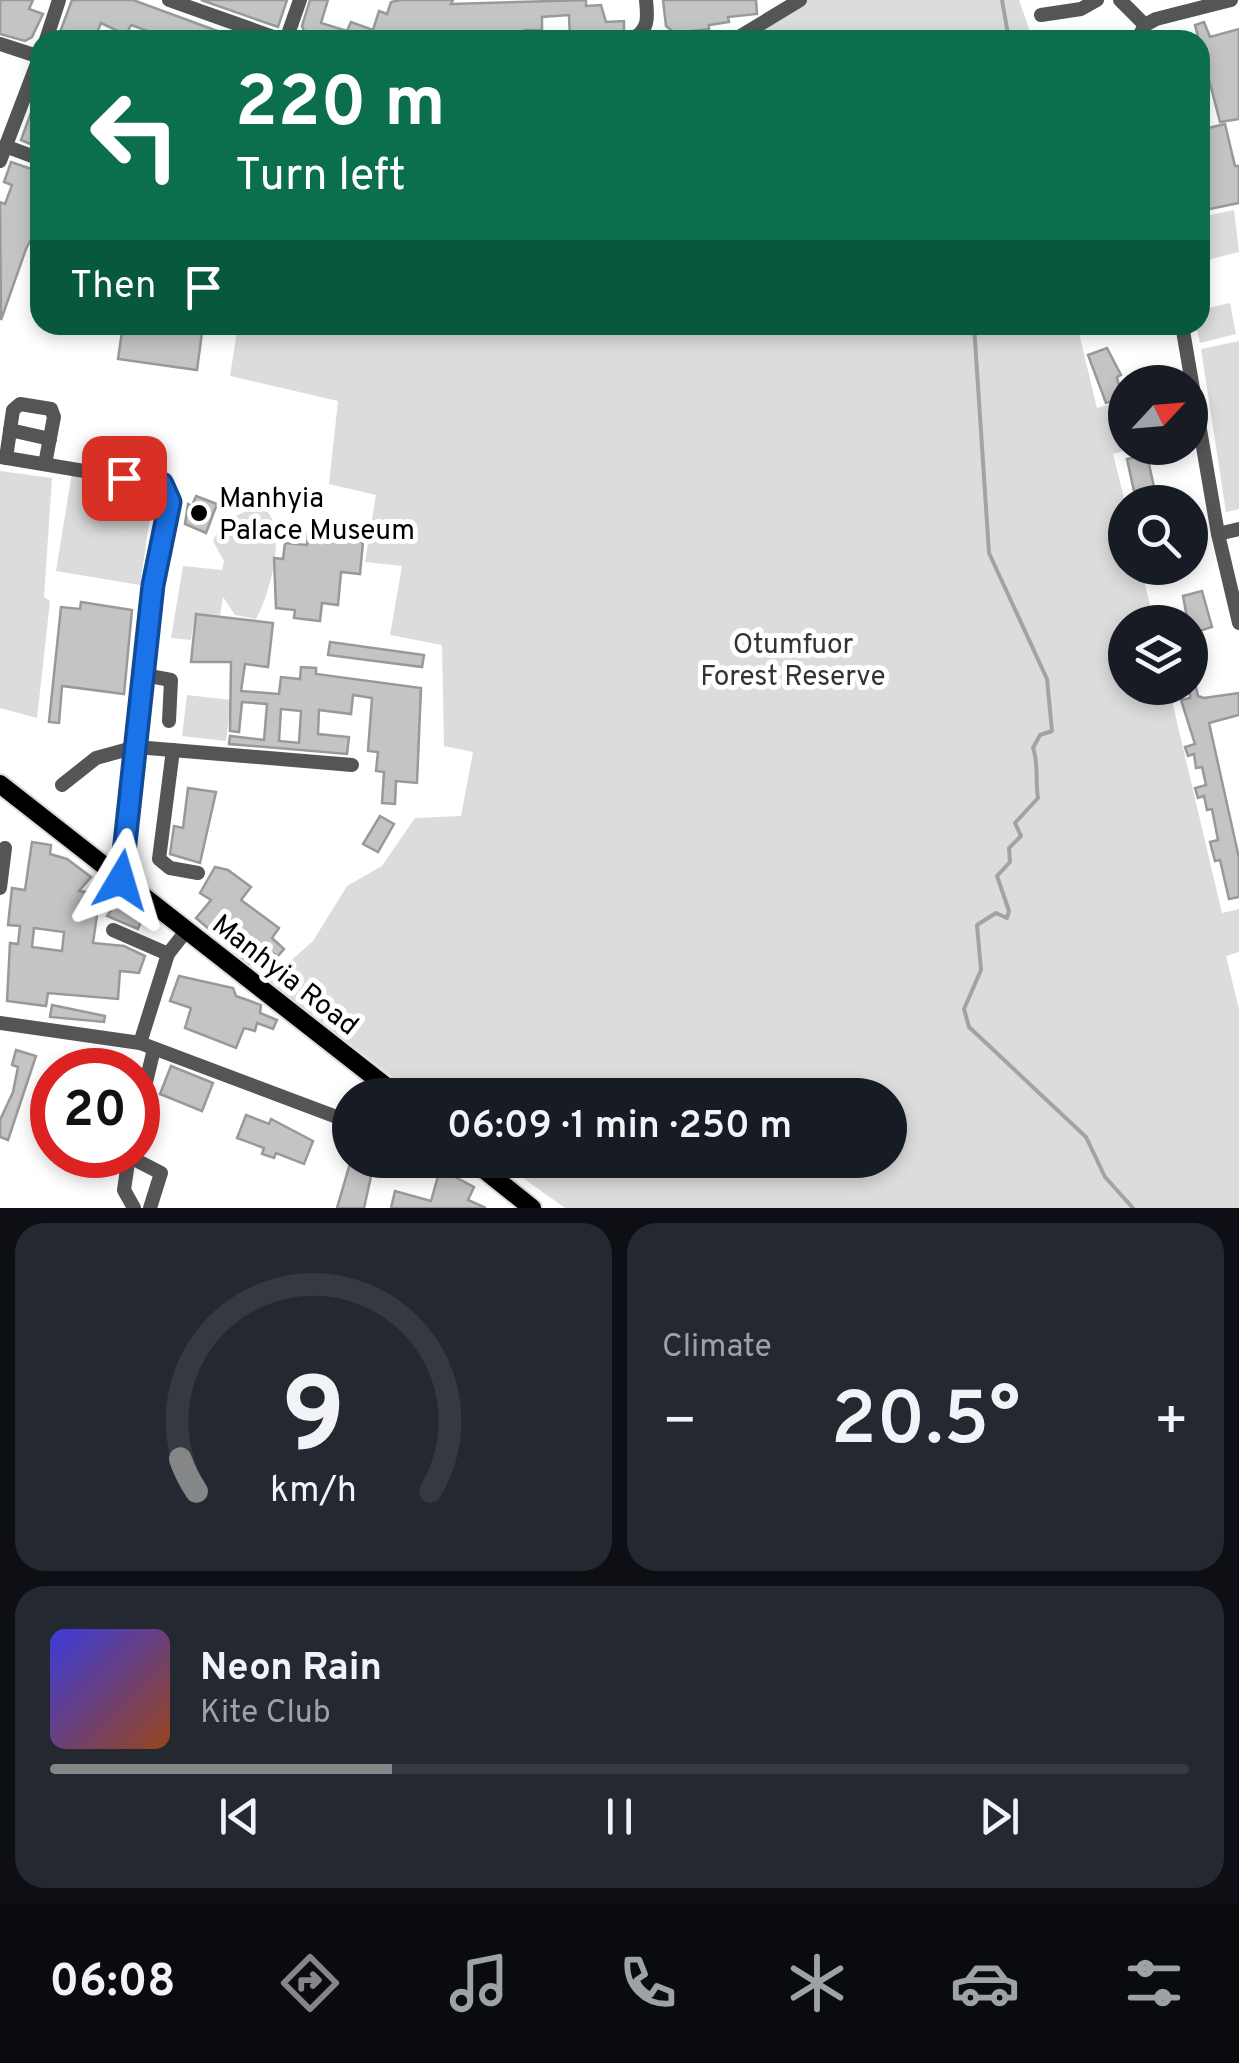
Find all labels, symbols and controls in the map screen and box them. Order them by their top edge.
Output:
text: 220 m [235,62,445,151]
icon: left [70,70,200,200]
text: Turn left [235,149,406,206]
icon: arrive [176,260,231,315]
text: Then [70,263,156,312]
north arrow [1108,365,1208,465]
map controls [1108,365,1208,705]
pin [82,436,167,521]
icon: arrive [97,451,152,506]
place label: Manhyia Palace Museum [219,482,415,550]
button: search [1108,485,1208,585]
marker: Manhyia Palace Museum [188,502,210,524]
button: layers [1108,605,1208,705]
park label: Otumfuor Forest Reserve [700,628,886,696]
position arrow [69,828,173,932]
street label: Manhyia Road [204,908,365,1045]
speed limit sign: 20 [30,1048,160,1178]
text: 06:09 · 1 min · 250 m [447,1103,792,1152]
text: Climate [662,1328,772,1368]
text: 9 [282,1357,345,1489]
text: 20.5° [831,1376,1020,1471]
text: − [662,1389,697,1459]
text: + [1154,1389,1189,1459]
text: km/h [270,1469,357,1515]
text: Neon Rain [200,1645,382,1694]
text: Kite Club [200,1694,331,1734]
icon: previous [212,1789,267,1844]
icon: pause [592,1789,647,1844]
icon: next [972,1789,1027,1844]
icon: directions [275,1948,345,2018]
icon: music [444,1948,514,2018]
icon: phone [613,1948,683,2018]
icon: climate [782,1948,852,2018]
icon: car [950,1948,1020,2018]
icon: filters [1119,1948,1189,2018]
text: 06:08 [49,1955,176,2012]

